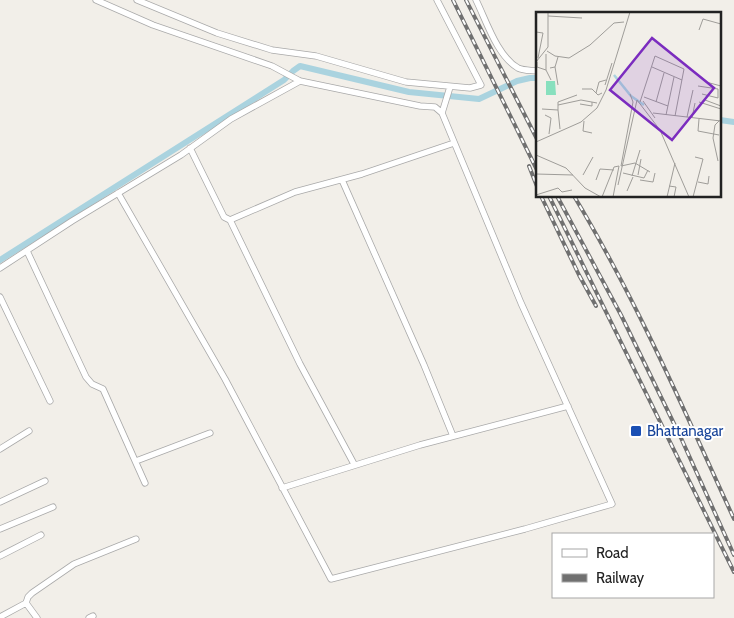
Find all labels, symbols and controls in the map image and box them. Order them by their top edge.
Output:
inset map [536,12,722,198]
place label: Bhattanagar [647,422,724,440]
marker: Bhattanagar [629,424,643,438]
legend [552,533,714,598]
text: Road [596,544,629,562]
text: Railway [596,569,645,587]

